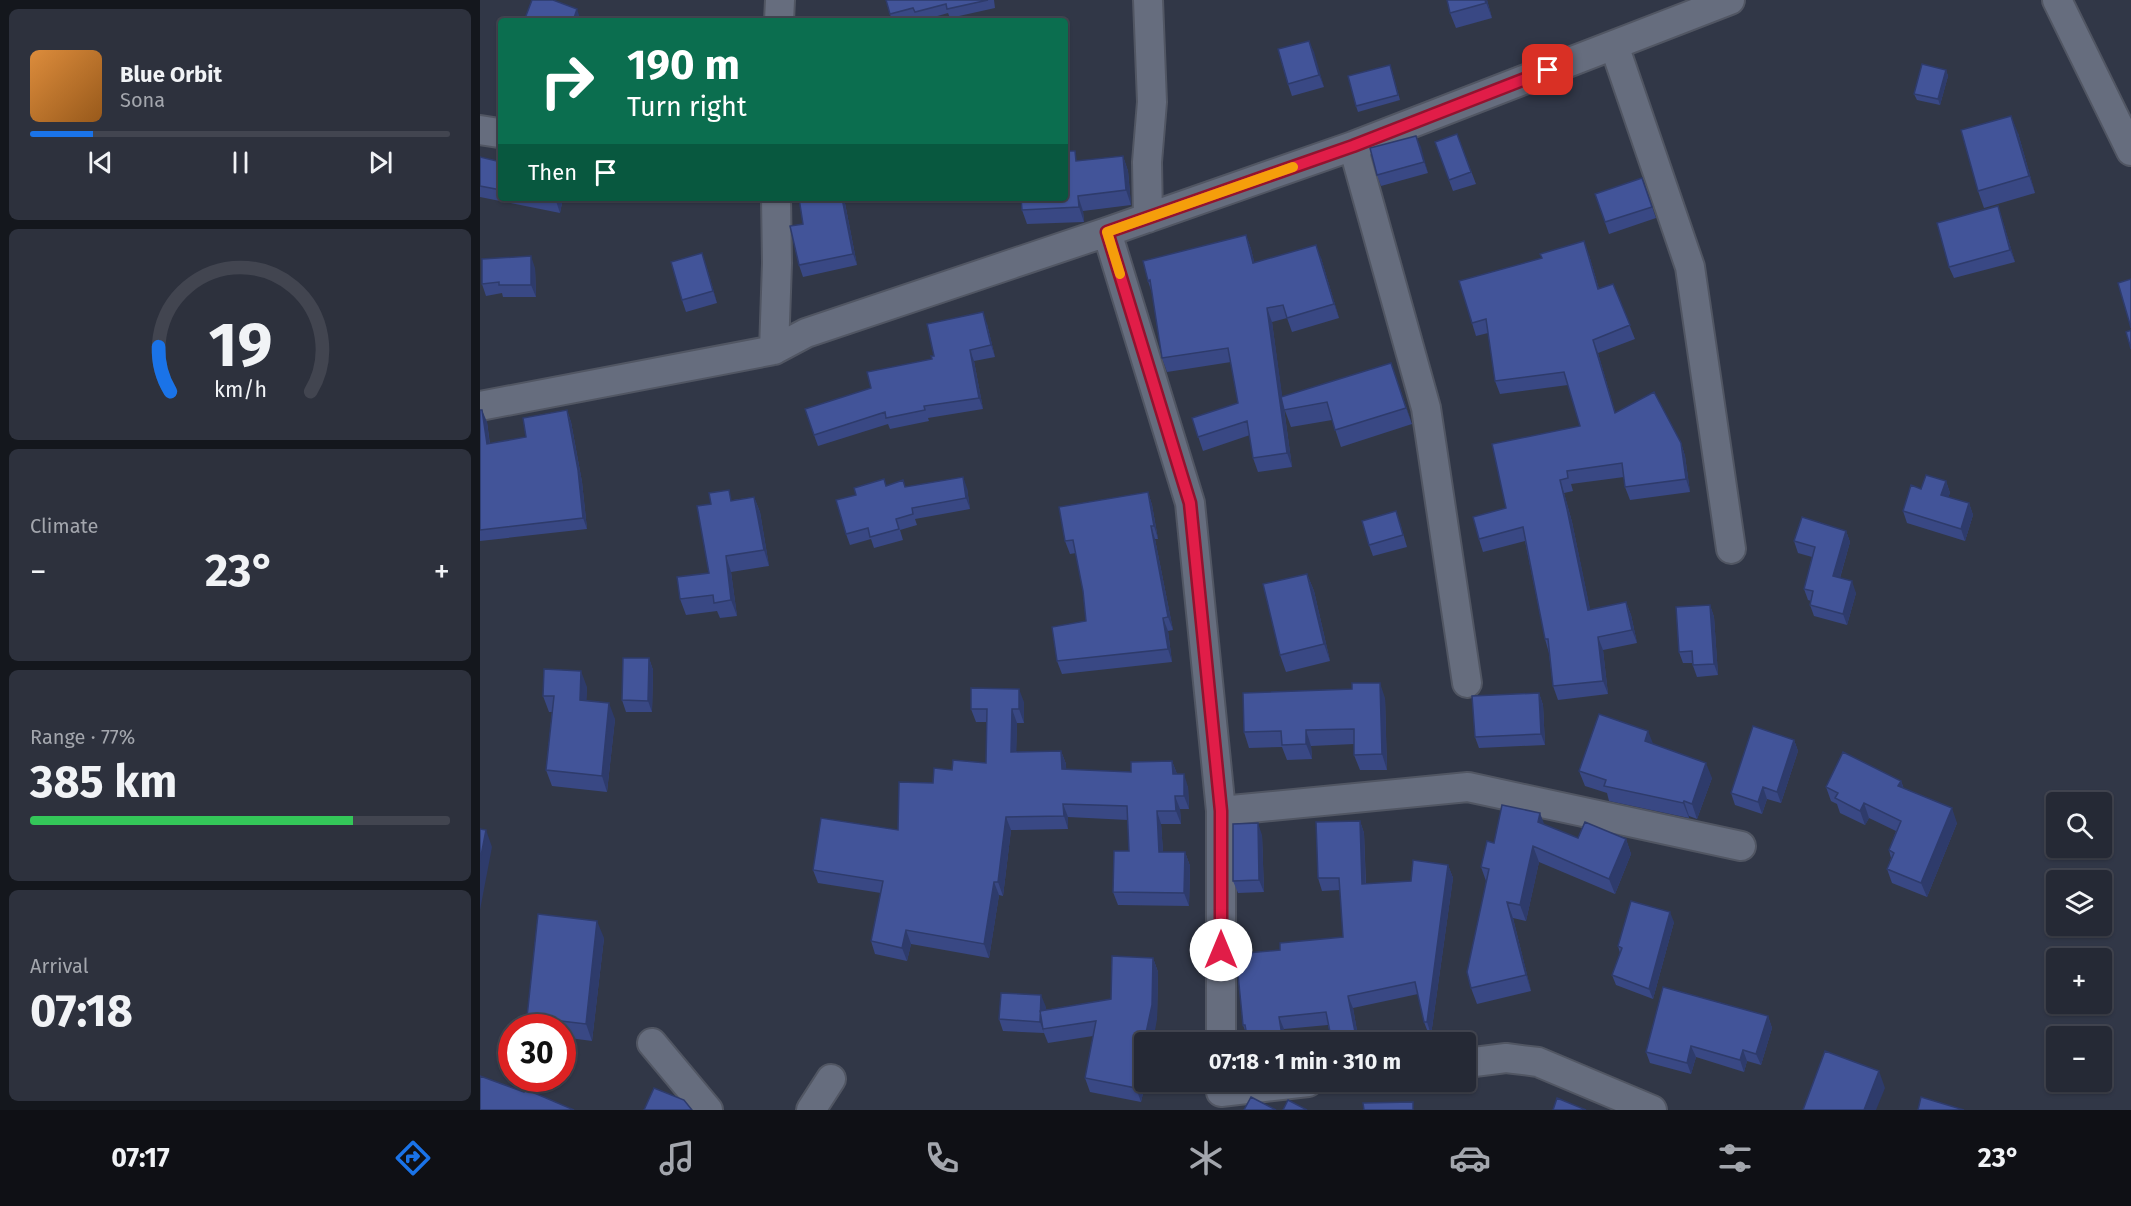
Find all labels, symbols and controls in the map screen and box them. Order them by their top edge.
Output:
text: 190 m [627,40,740,90]
icon: right [528,42,606,120]
pin [1522,44,1573,95]
icon: arrive [1531,53,1564,86]
text: Blue Orbit [120,61,222,88]
text: Sona [120,88,165,112]
text: Turn right [627,91,747,123]
icon: previous [84,146,117,179]
icon: pause [224,146,257,179]
icon: next [364,146,397,179]
icon: arrive [589,156,622,189]
text: Then [528,159,577,186]
text: 19 [208,308,272,383]
text: km/h [213,377,267,403]
text: Climate [30,514,98,538]
text: 23° [205,544,275,598]
text: − [30,552,47,592]
text: + [434,552,450,592]
text: Range · 77% [30,725,135,749]
text: 385 km [30,755,177,809]
map controls [2046,792,2112,1092]
button: search [2046,792,2112,858]
button: layers [2046,870,2112,936]
position arrow [1189,918,1253,982]
button: + [2046,948,2112,1014]
text: Arrival [30,954,89,978]
text: 07:18 [30,984,133,1038]
speed limit sign: 30 [498,1014,576,1092]
button: − [2046,1026,2112,1092]
text: 07:18 · 1 min · 310 m [1209,1048,1401,1075]
icon: directions [392,1137,434,1179]
icon: music [656,1137,698,1179]
icon: phone [921,1137,963,1179]
icon: climate [1185,1137,1227,1179]
icon: car [1449,1137,1491,1179]
icon: filters [1714,1137,1756,1179]
text: 07:17 [111,1142,170,1174]
text: 23° [1978,1142,2020,1174]

